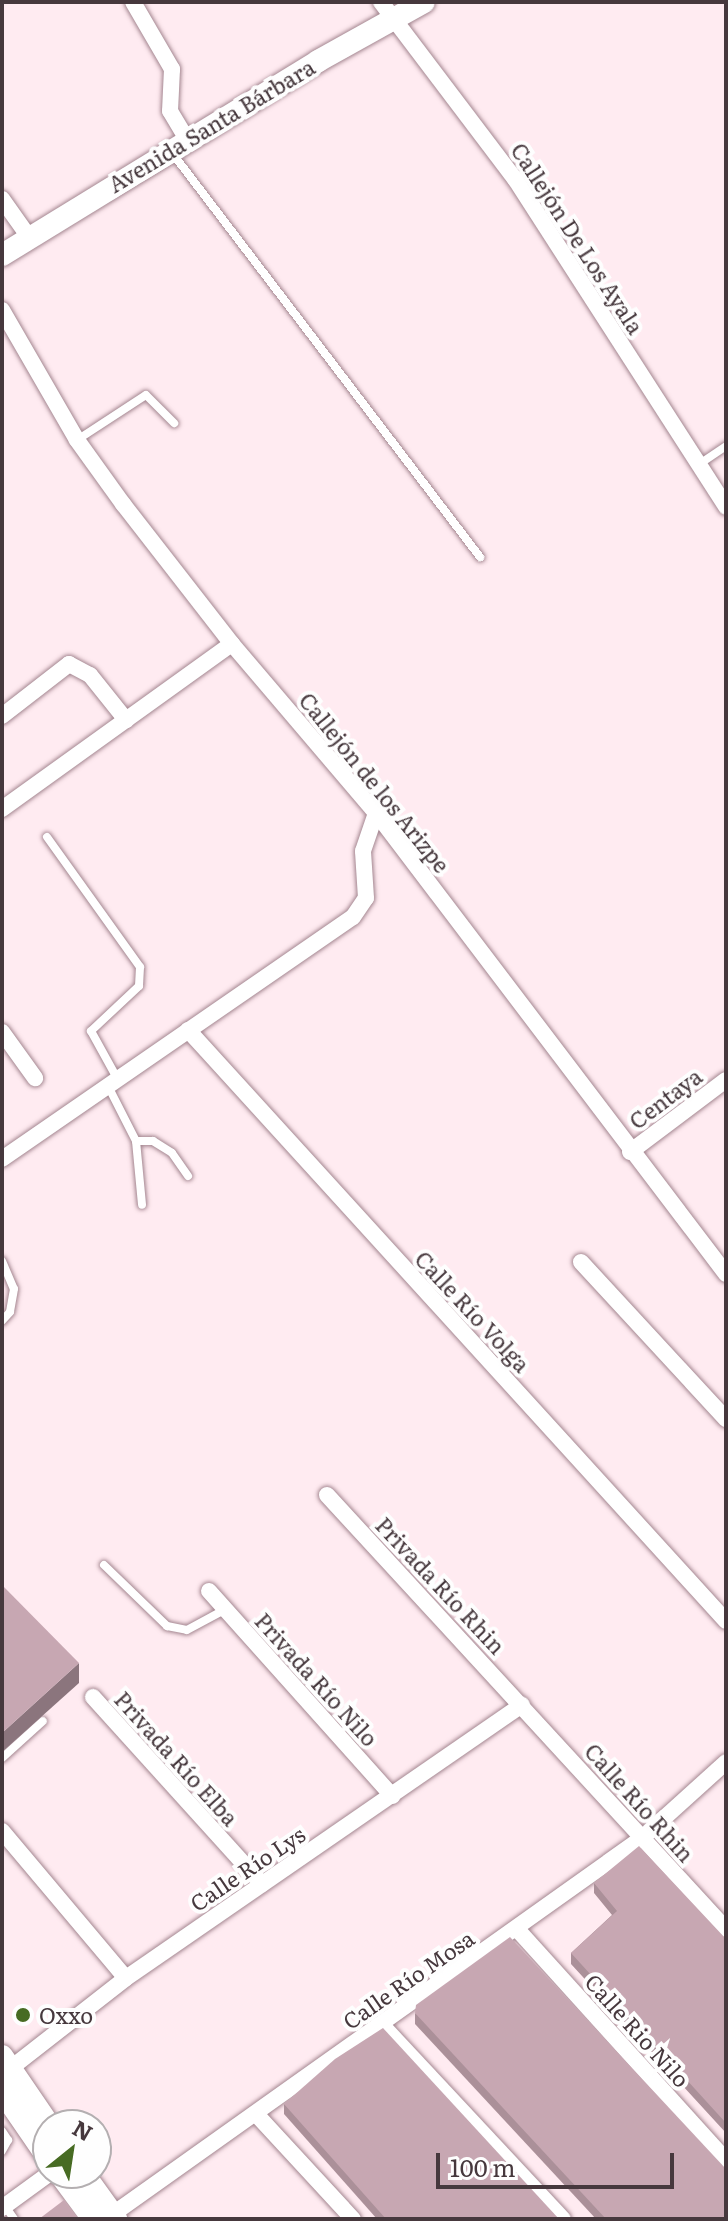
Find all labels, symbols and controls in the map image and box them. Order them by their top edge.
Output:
street label: Avenida Santa Bárbara [103,53,319,197]
street label: Callejón De Los Ayala [506,137,650,339]
street label: Callejón de los Arizpe [294,687,456,877]
street label: Centaya [624,1062,706,1134]
street label: Calle Río Volga [410,1245,536,1377]
street label: Privada Río Rhin [371,1511,511,1659]
street label: Privada Río Nilo [250,1607,384,1751]
street label: Privada Río Elba [110,1685,244,1831]
street label: Calle Río Rhin [580,1737,700,1867]
street label: Calle Río Lys [185,1820,309,1916]
street label: Calle Río Mosa [337,1924,479,2034]
street label: Calle Rio Nilo [580,1968,696,2092]
place label: Oxxo [39,2002,93,2028]
marker: Oxxo [14,2006,32,2024]
north arrow [32,2109,112,2189]
text: N [67,2111,99,2148]
scale bar [440,2137,678,2187]
text: 100 m [450,2149,516,2184]

